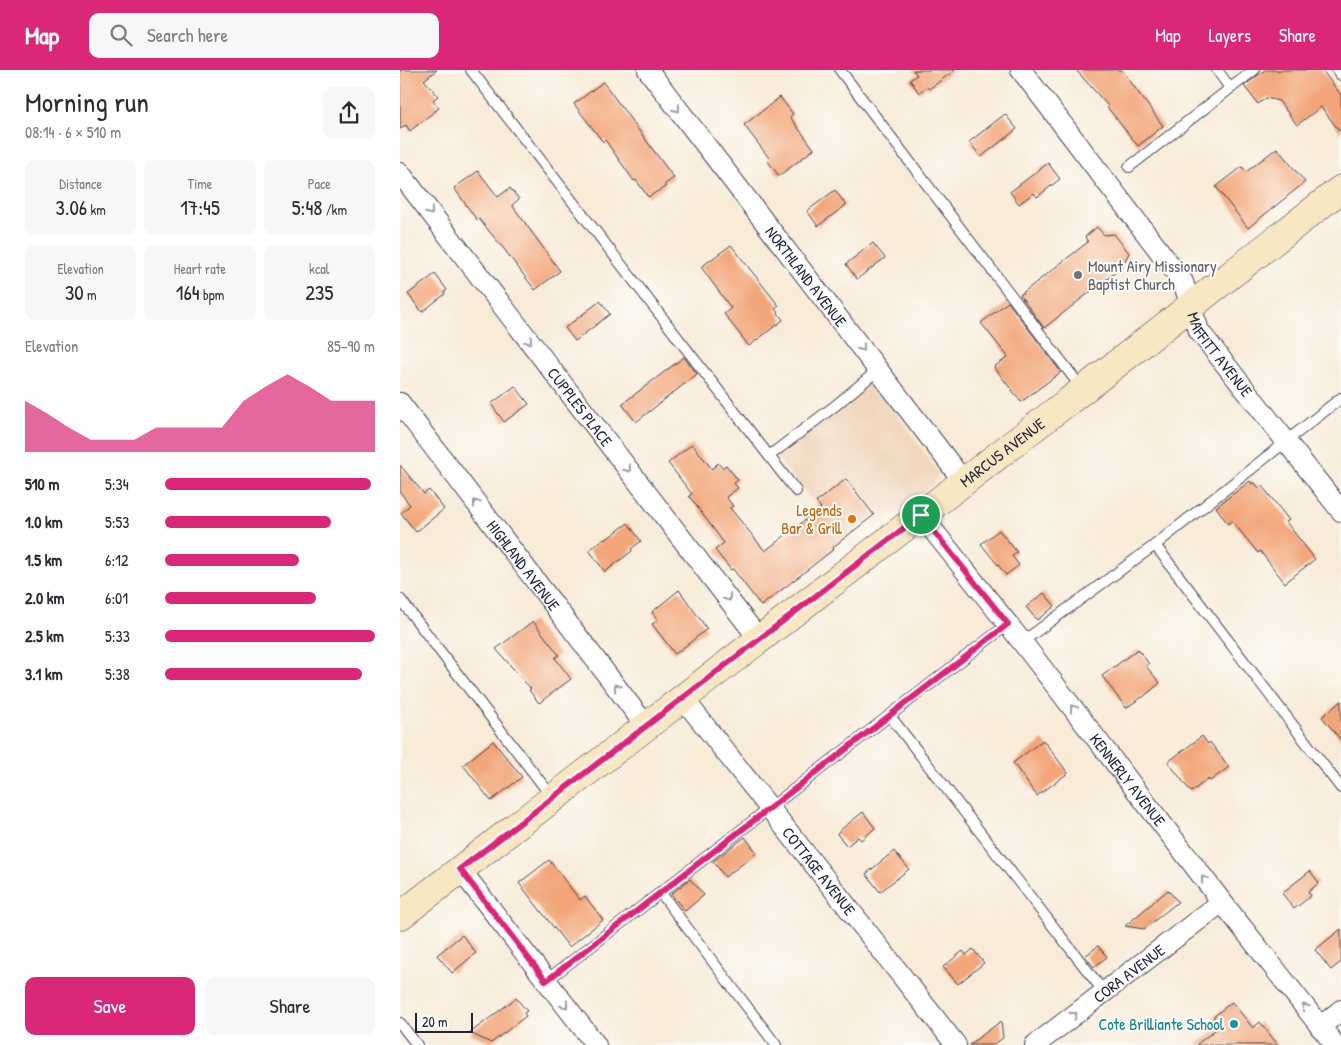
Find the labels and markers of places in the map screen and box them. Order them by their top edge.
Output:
place label: Mount Airy Missionary Baptist Church [1088,255,1217,295]
marker: Mount Airy Missionary Baptist Church [1072,269,1084,281]
pin [900,494,942,536]
place label: Legends Bar & Grill [781,499,842,539]
marker: Legends Bar & Grill [846,513,858,525]
place label: Cote Brilliante School [1098,1013,1225,1035]
marker: Cote Brilliante School [1228,1018,1240,1030]

